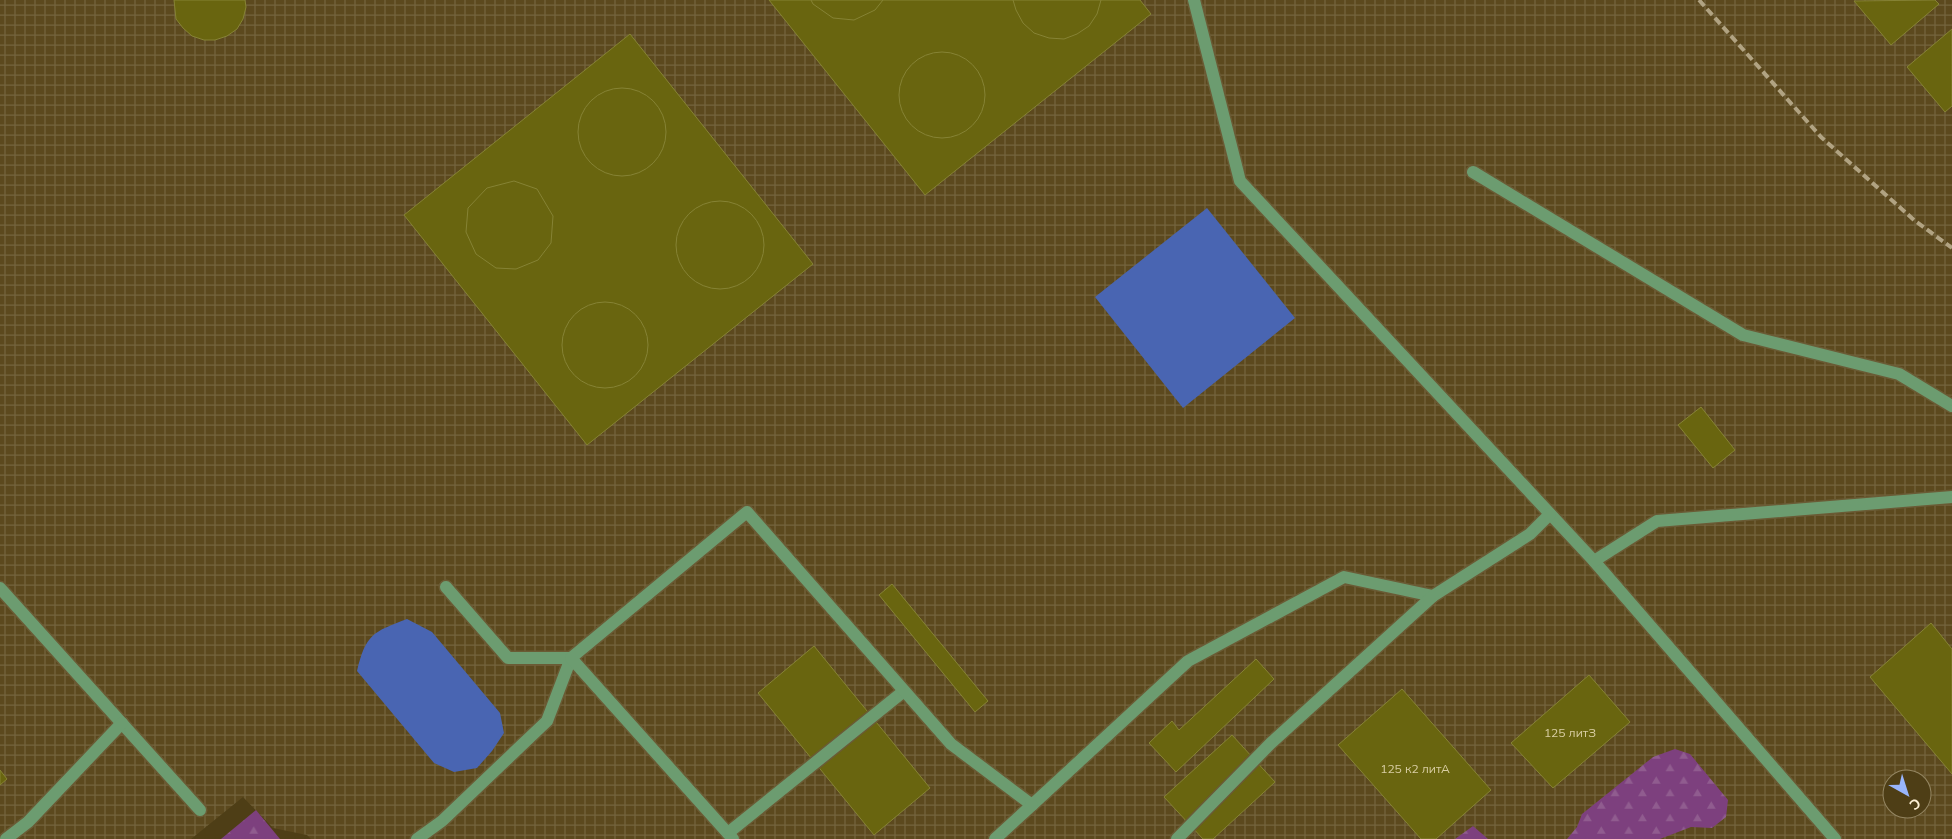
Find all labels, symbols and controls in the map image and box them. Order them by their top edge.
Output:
house number: 125 литЗ [1544,725,1596,740]
house number: 125 к2 литА [1380,761,1450,776]
north arrow [1882,769,1932,819]
text: С [1906,794,1925,814]

